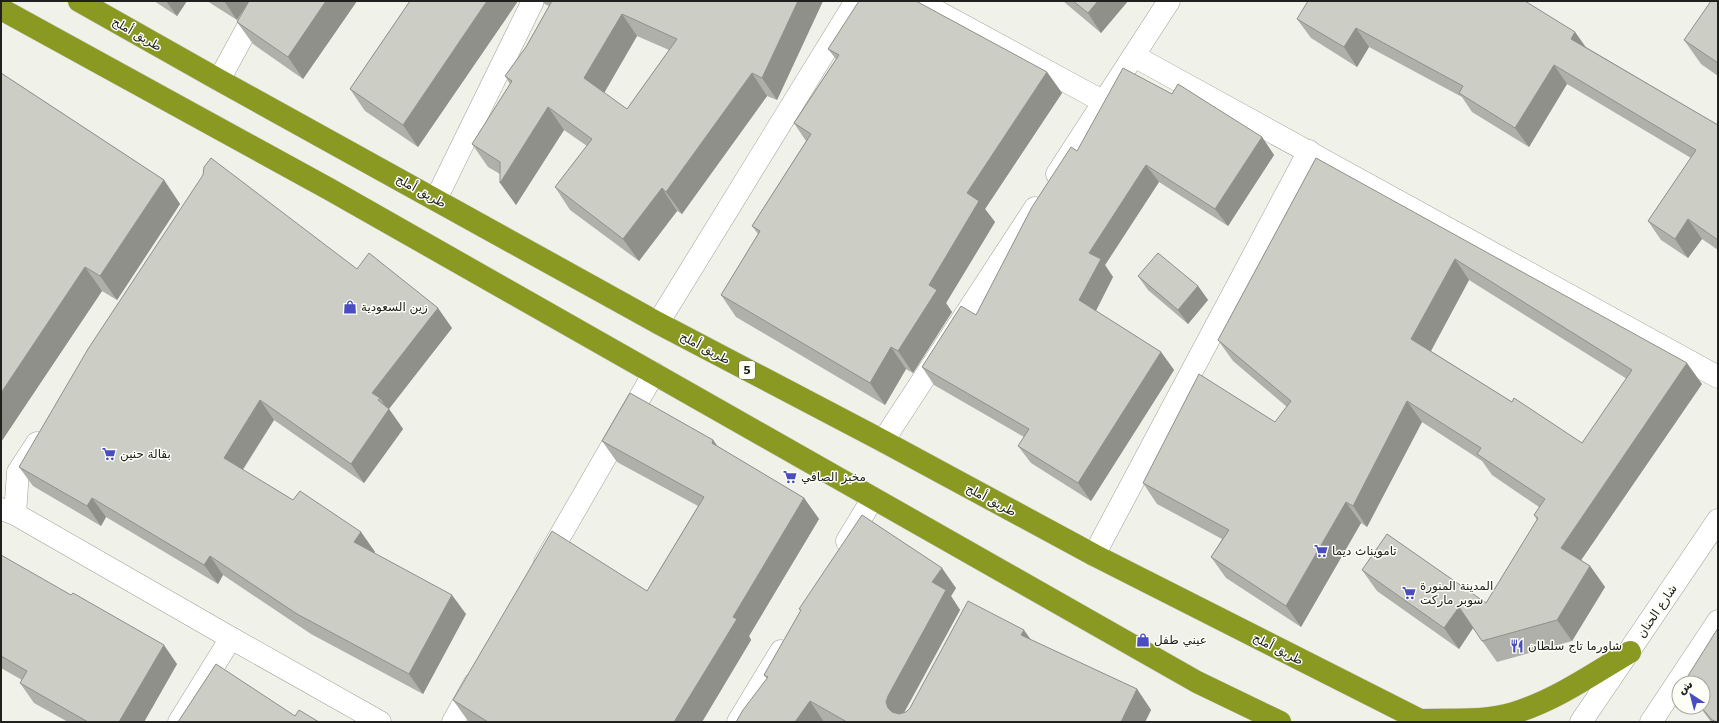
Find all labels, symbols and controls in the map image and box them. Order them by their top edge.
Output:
street label: طريق أملج [109,13,165,55]
street label: طريق أملج [393,171,449,211]
shop icon: زين السعودية [342,299,358,315]
place label: زين السعودية [361,300,428,315]
street label: طريق أملج [677,328,733,368]
road number: 5 [739,361,755,379]
supermarket icon: بقالة حنين [101,446,117,462]
place label: بقالة حنين [120,447,171,462]
supermarket icon: مخبز الصافي [782,469,798,485]
place label: مخبز الصافي [801,470,866,485]
street label: طريق أملج [963,480,1019,520]
supermarket icon: تامويناث ديما [1313,543,1329,559]
place label: تامويناث ديما [1332,544,1397,559]
place label: المدينة المنورة سوبر ماركت [1420,579,1493,608]
street label: شارع الحنان [1634,582,1681,641]
supermarket icon: المدينة المنورة سوبر ماركت [1401,585,1417,601]
street label: طريق أملج [1250,629,1306,669]
shop icon: عيني طفل [1135,632,1151,648]
place label: عيني طفل [1154,633,1207,647]
restaurant icon: شاورما تاج سلطان [1509,638,1525,654]
place label: شاورما تاج سلطان [1528,639,1622,654]
north arrow [1671,675,1711,715]
text: ش [1675,678,1695,697]

